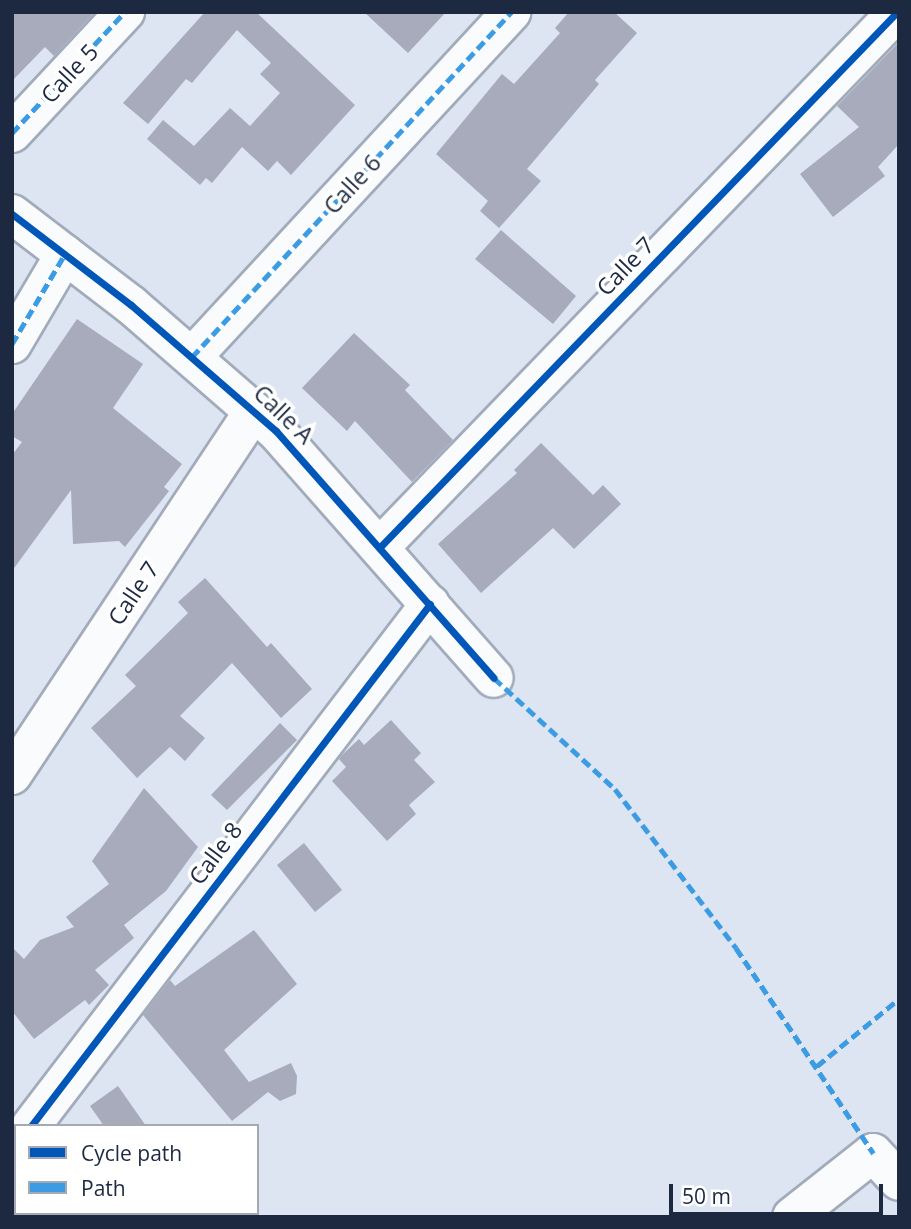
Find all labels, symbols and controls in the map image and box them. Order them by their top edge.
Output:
street label: Calle 5 [35,38,103,108]
street label: Calle 6 [318,149,386,219]
street label: Calle 7 [590,231,660,301]
street label: Calle A [248,379,320,449]
street label: Calle 7 [102,556,164,630]
street label: Calle 8 [183,816,247,890]
legend [14,1124,259,1215]
text: Cycle path [81,1139,182,1167]
scale bar [673,1170,886,1214]
text: Path [81,1174,126,1202]
text: 50 m [682,1182,731,1210]

